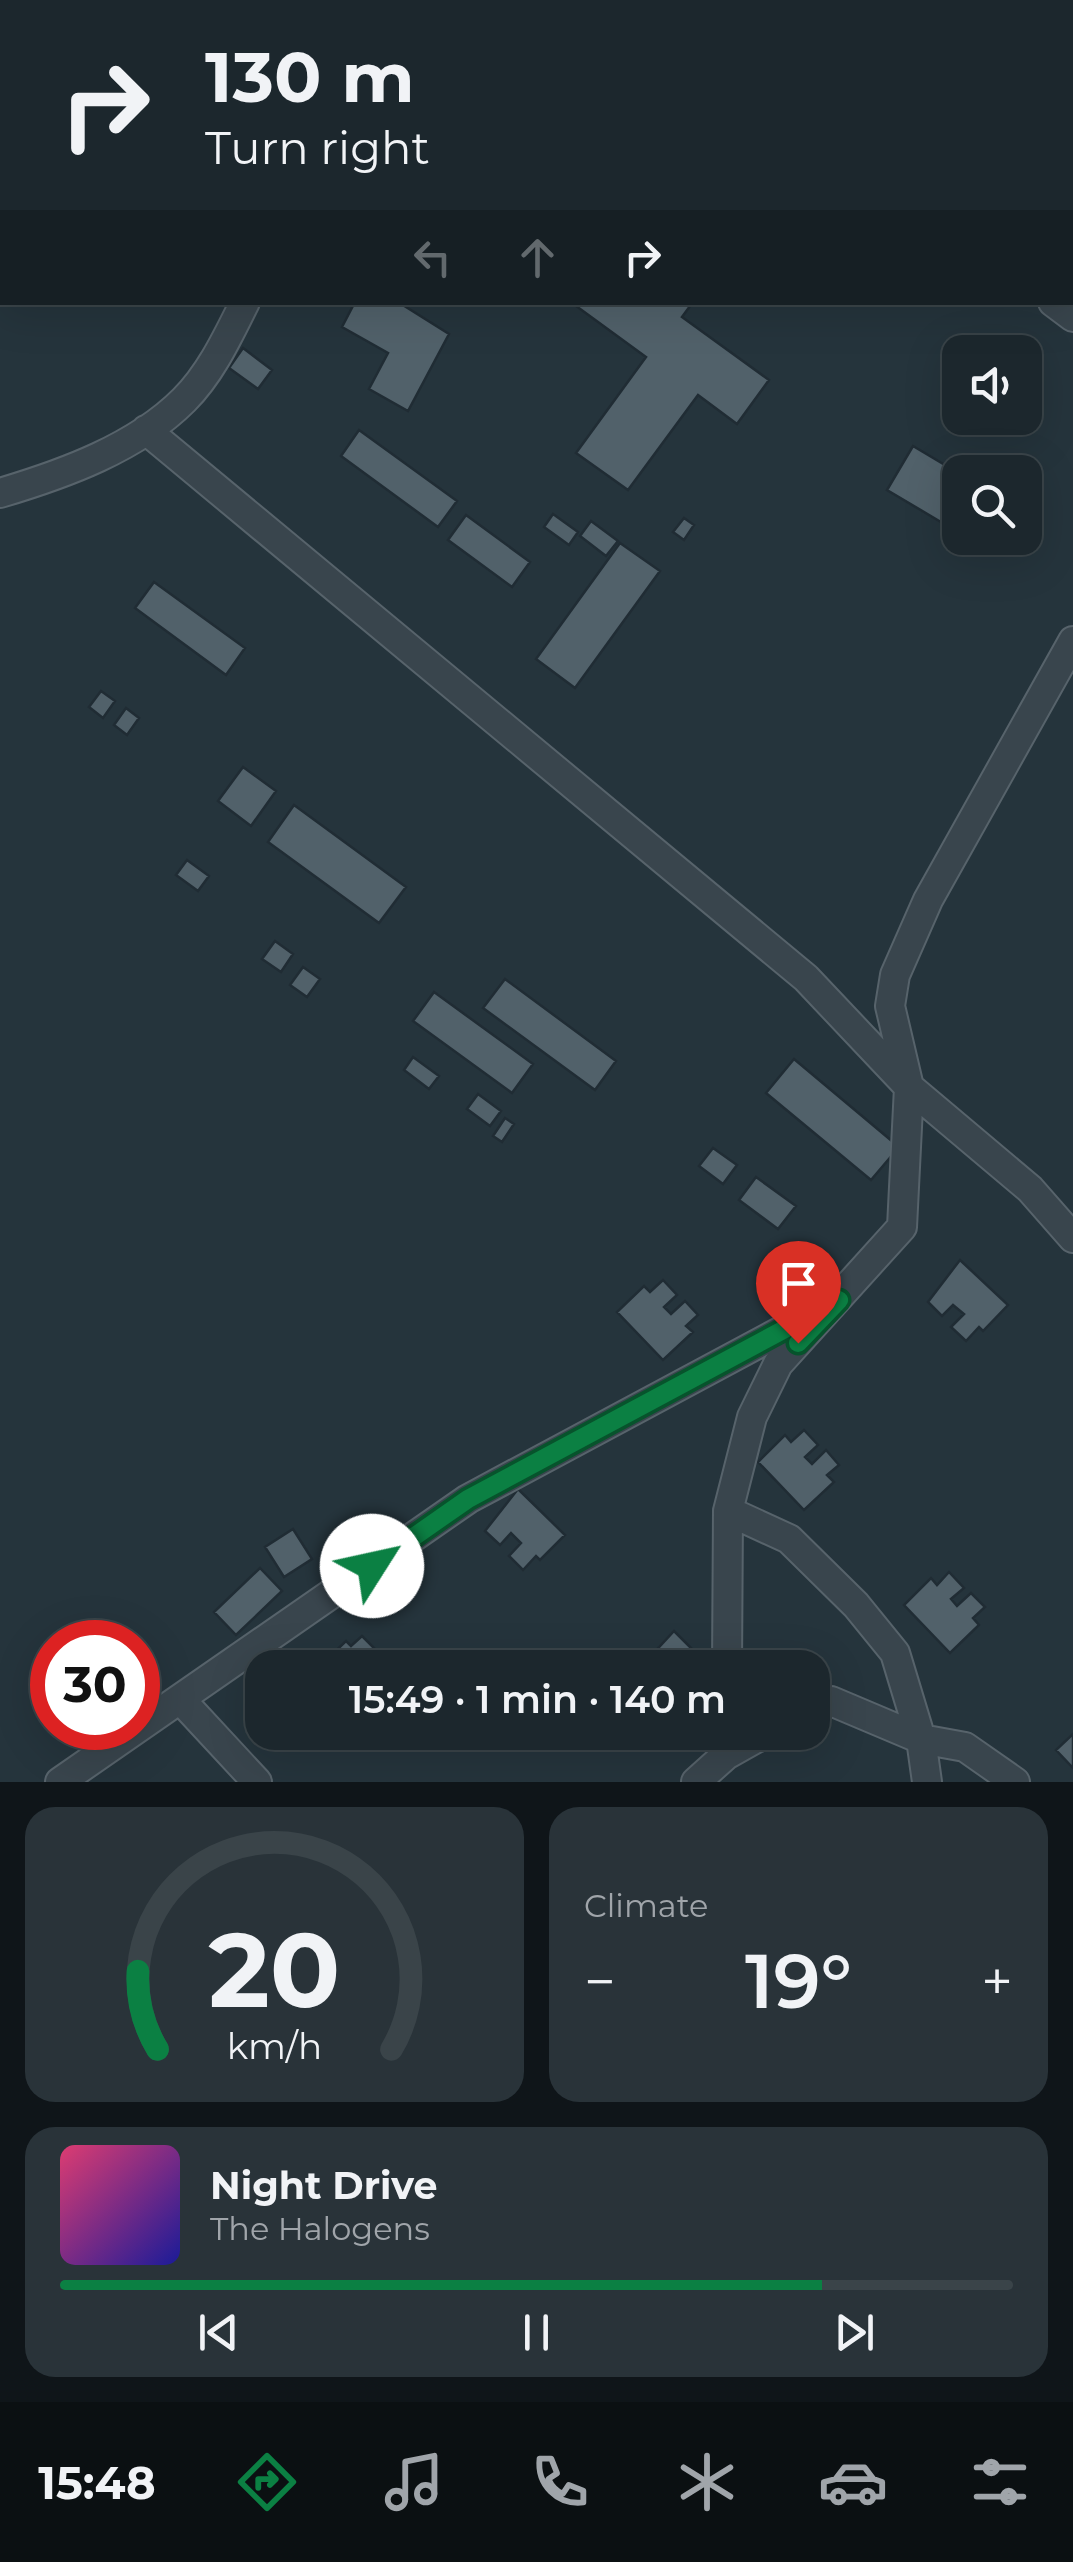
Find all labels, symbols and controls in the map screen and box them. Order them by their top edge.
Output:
text: 130 m [205,34,415,120]
icon: right [40,40,170,170]
text: Turn right [205,120,430,175]
icon: left [405,230,460,285]
icon: ahead [510,230,565,285]
icon: right [615,230,670,285]
map controls [942,335,1042,555]
button: sound [942,335,1042,435]
button: search [942,455,1042,555]
pin [756,1241,841,1344]
icon: arrive [771,1256,826,1311]
position arrow [320,1514,424,1618]
speed limit sign: 30 [30,1620,160,1750]
text: 15:49 · 1 min · 140 m [349,1676,726,1723]
text: Climate [584,1886,708,1925]
text: 20 [209,1906,340,2033]
text: 19° [745,1935,852,2027]
text: − [584,1948,616,2015]
text: + [981,1948,1013,2015]
text: km/h [227,2024,322,2068]
text: Night Drive [210,2162,437,2209]
text: The Halogens [210,2209,430,2248]
icon: previous [191,2305,246,2360]
icon: pause [509,2305,564,2360]
icon: next [827,2305,882,2360]
icon: directions [232,2447,302,2517]
icon: music [379,2447,449,2517]
icon: phone [525,2447,595,2517]
icon: climate [672,2447,742,2517]
icon: car [818,2447,888,2517]
icon: filters [965,2447,1035,2517]
text: 15:48 [38,2455,156,2510]

